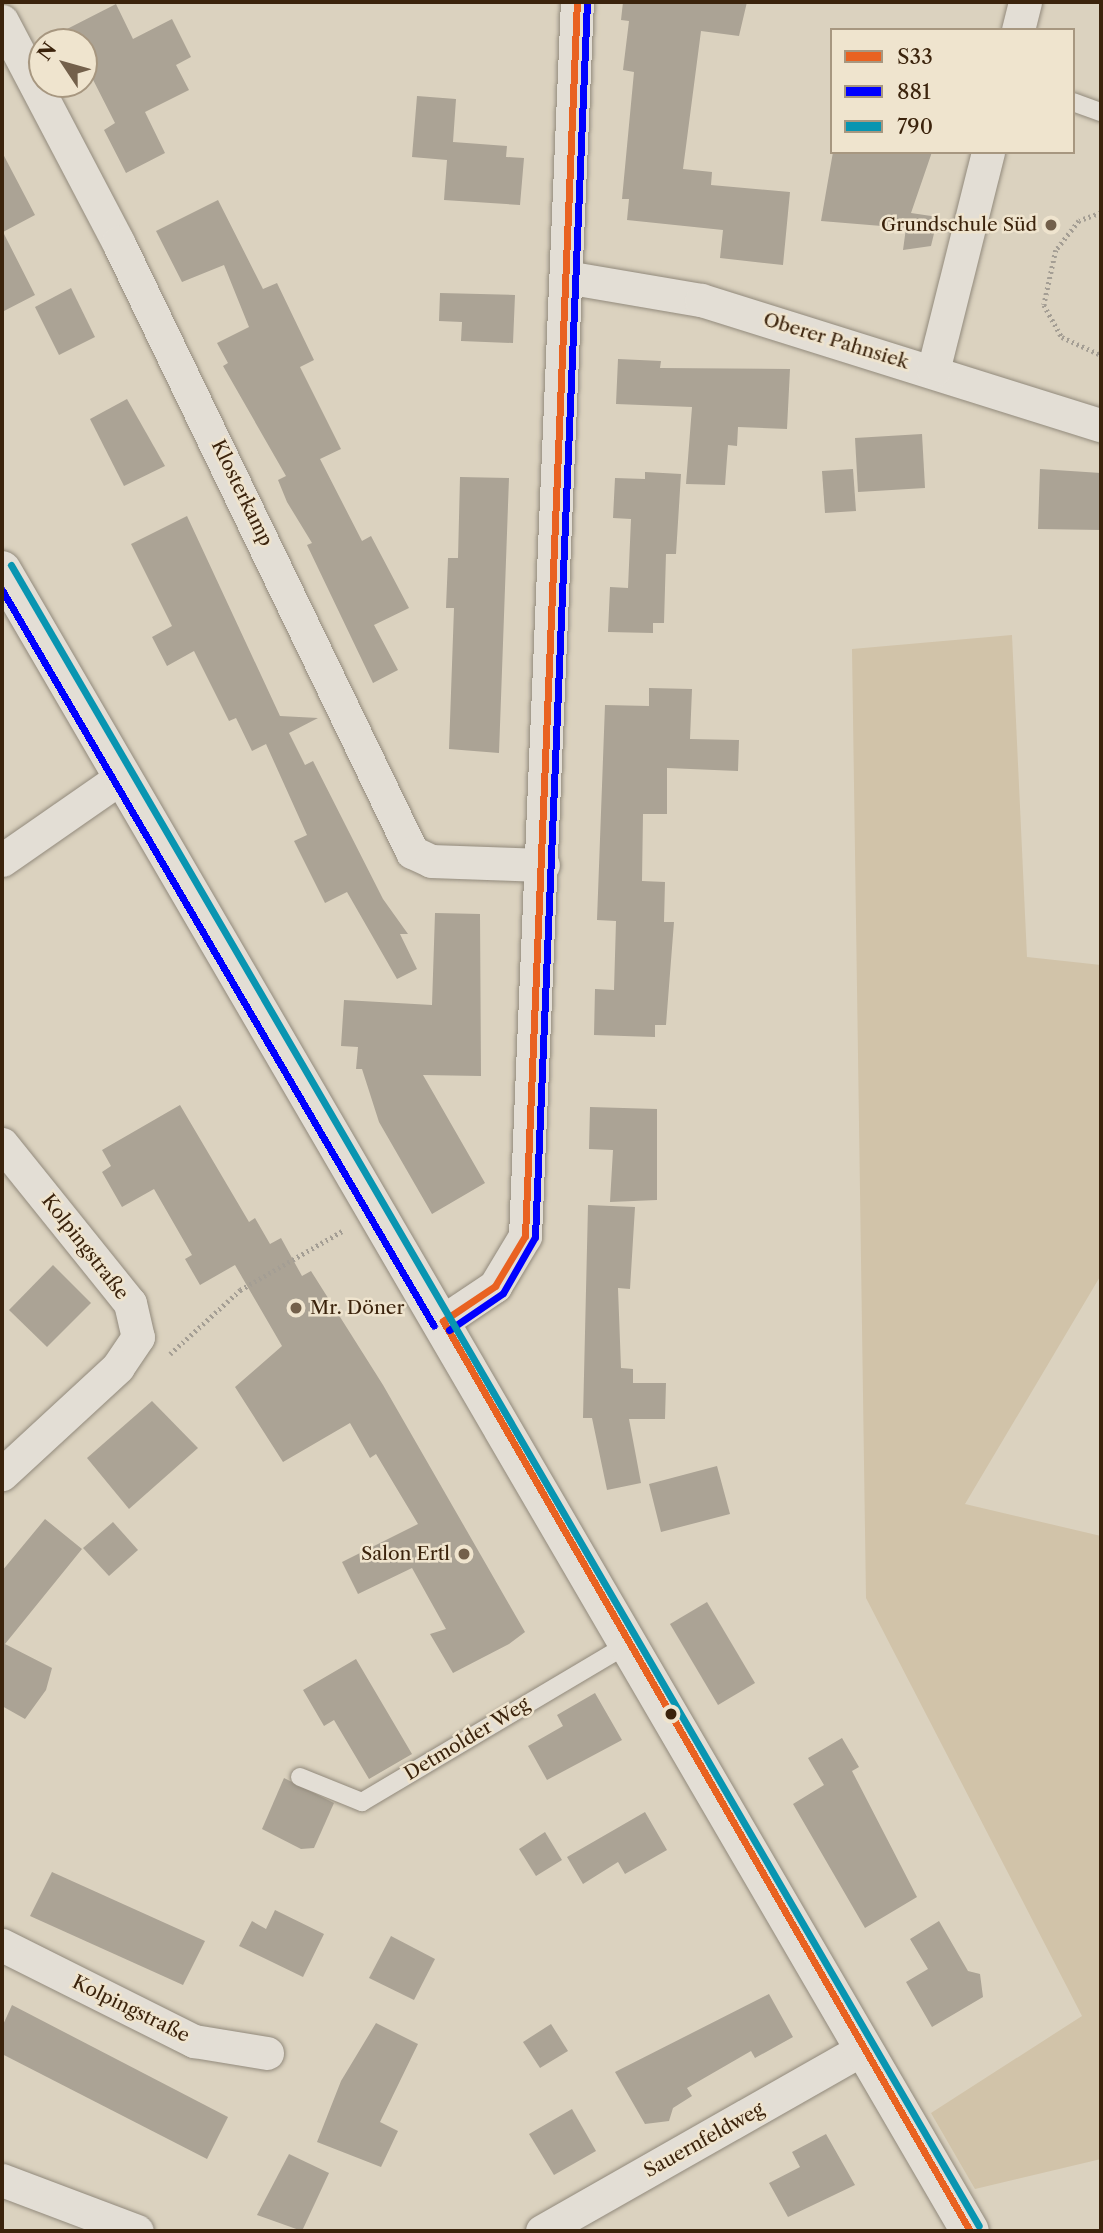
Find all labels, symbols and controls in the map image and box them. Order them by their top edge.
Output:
north arrow [28,28,98,98]
legend [830,28,1075,154]
text: N [33,38,61,65]
text: S33 [897,44,933,69]
text: 881 [897,79,931,104]
text: 790 [897,114,933,139]
place label: Grundschule Süd [881,214,1037,236]
marker: Grundschule Süd [1043,217,1059,233]
street label: Oberer Pahnsiek [760,308,912,374]
street label: Klosterkamp [206,436,278,550]
street label: Kolpingstraße [37,1190,133,1304]
place label: Mr. Döner [310,1297,404,1319]
marker: Mr. Döner [288,1300,304,1316]
place label: Salon Ertl [361,1543,450,1565]
marker: Salon Ertl [456,1546,472,1562]
street label: Detmolder Weg [400,1692,534,1786]
unlabelled marker [664,1707,678,1721]
street label: Kolpingstraße [69,1971,193,2047]
street label: Sauernfeldweg [640,2098,768,2182]

